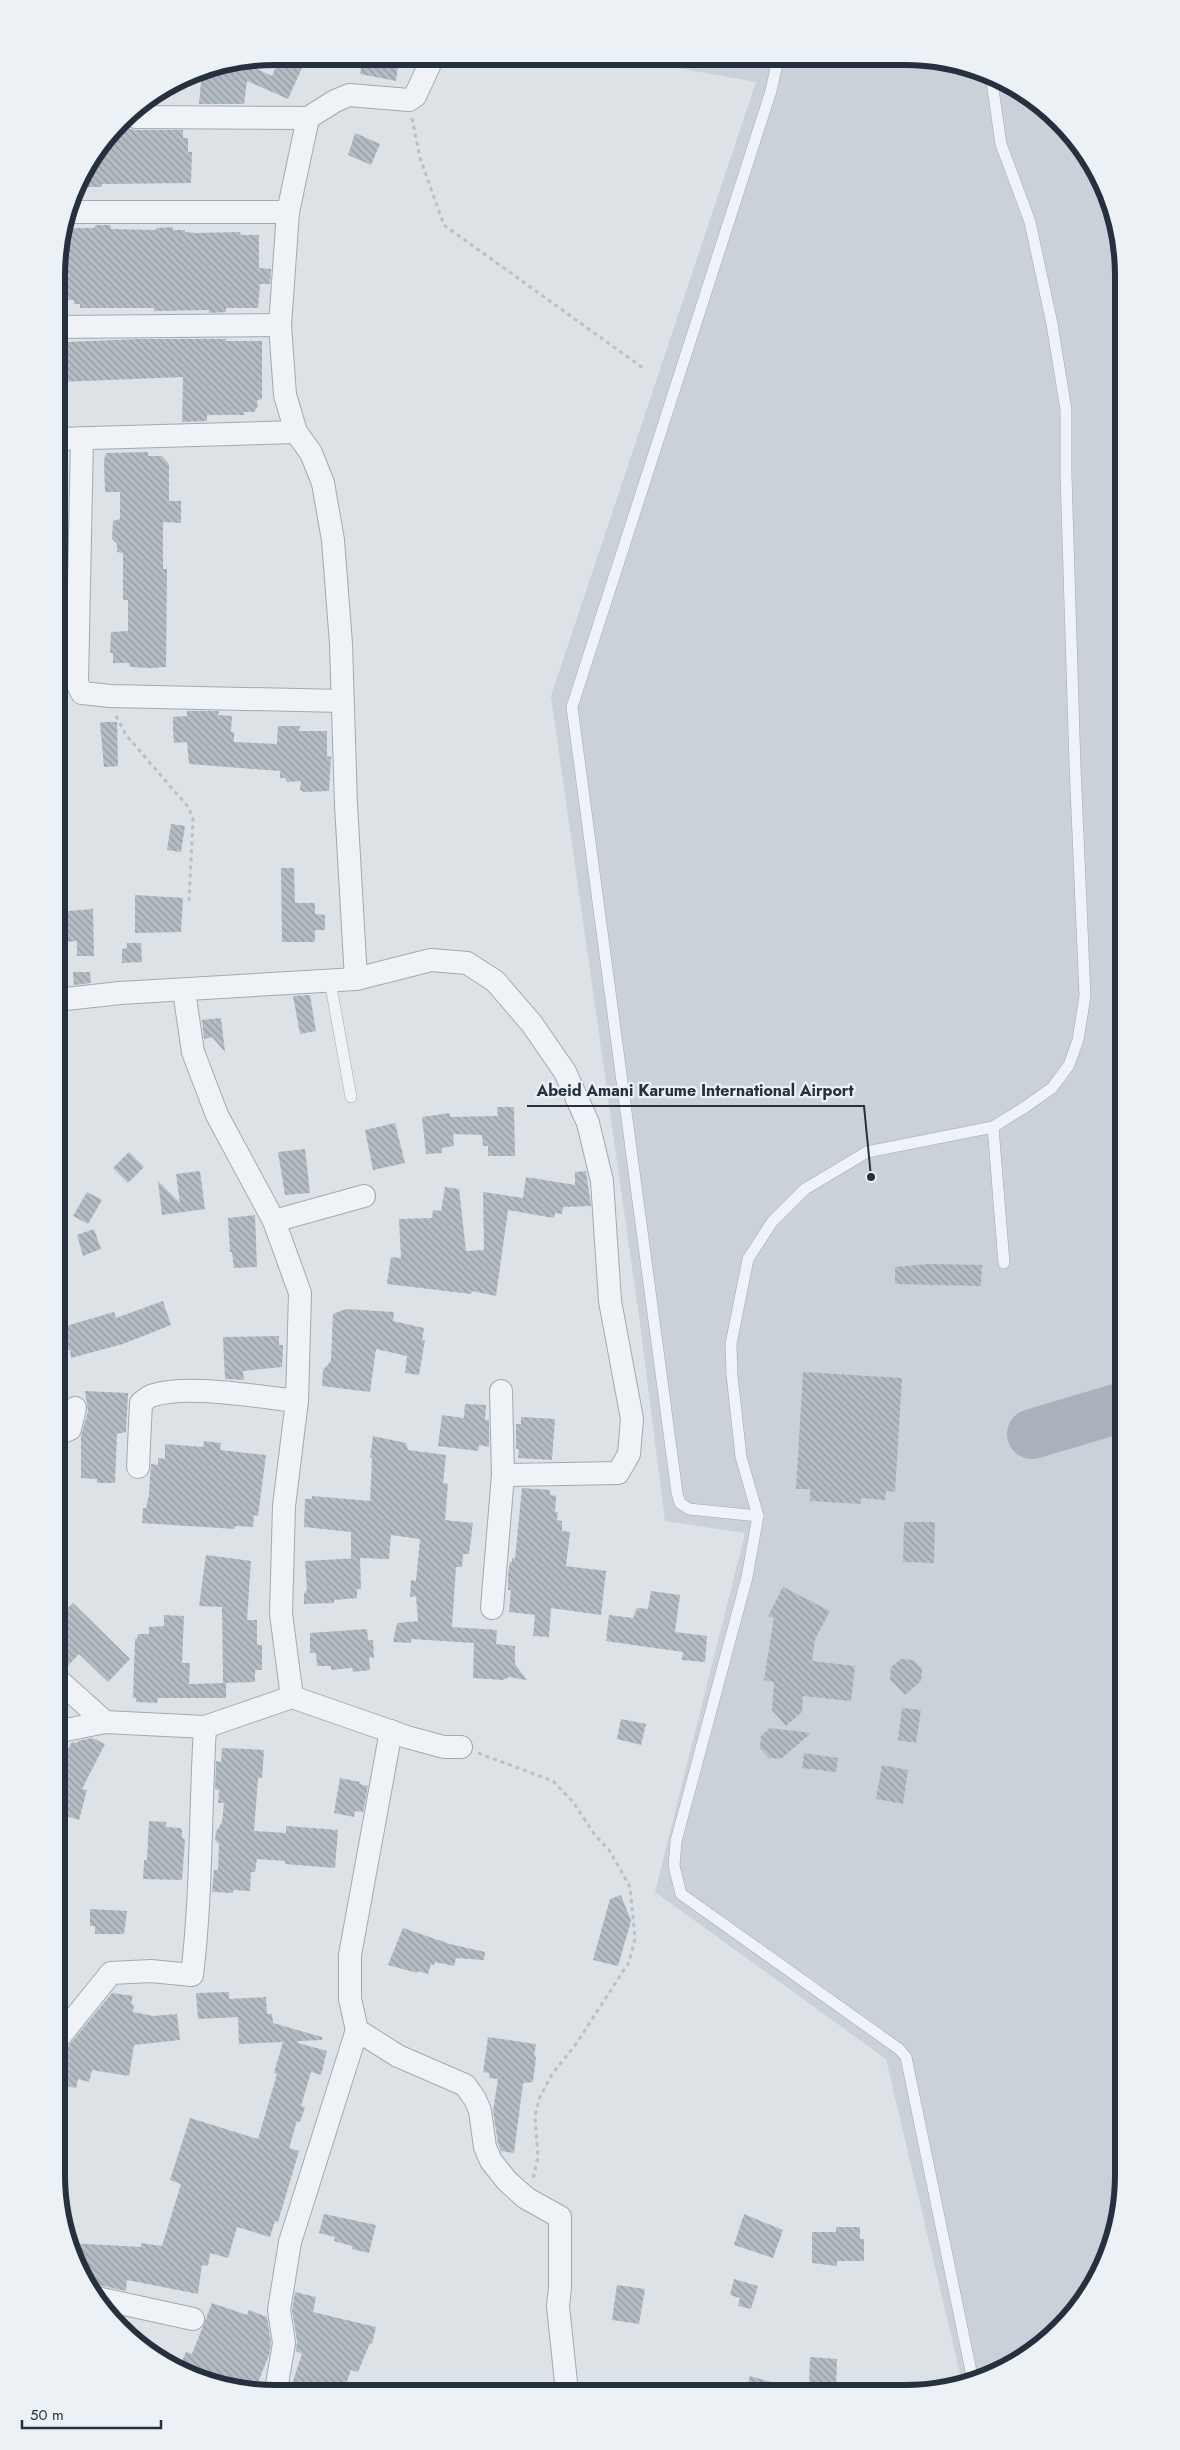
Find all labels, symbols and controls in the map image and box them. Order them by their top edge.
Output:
callout: Abeid Amani Karume International Airport [527,1075,864,1106]
text: Abeid Amani Karume International Airport [535,1079,854,1102]
scale bar [22,2398,161,2430]
text: 50 m [30,2404,64,2426]

